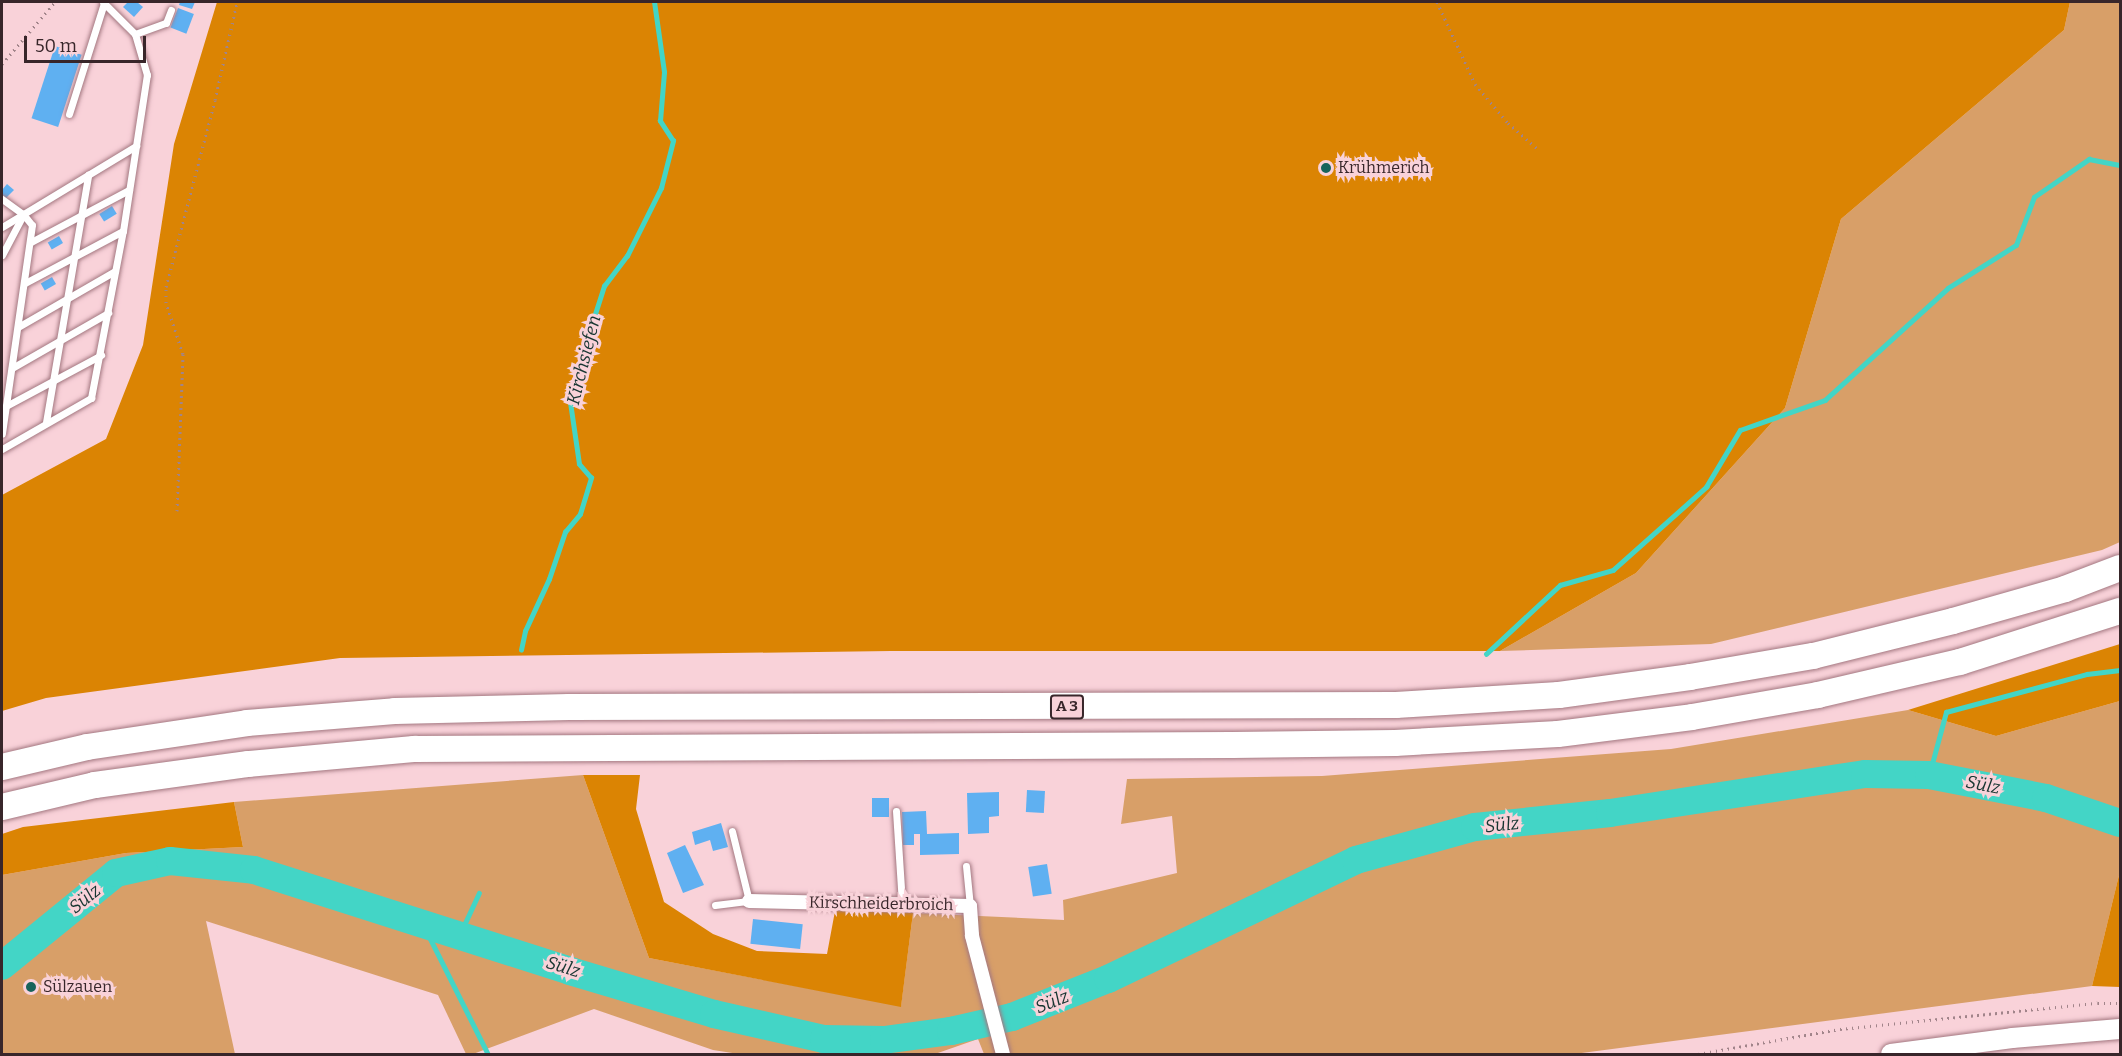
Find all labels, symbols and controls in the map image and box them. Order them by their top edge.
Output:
scale bar [27,24,148,62]
text: 50 m [35,35,77,57]
place label: Krühmerich [1338,158,1429,178]
marker: Krühmerich [1319,161,1333,175]
water label: Kirchsiefen [562,313,606,407]
road number: A 3 [1049,695,1085,719]
water label: Sülz [1964,771,2002,799]
water label: Sülz [1484,812,1520,838]
water label: Sülz [65,880,105,918]
street label: Kirschheiderbroich [809,893,953,915]
water label: Sülz [543,952,583,982]
place label: Sülzauen [43,977,112,997]
marker: Sülzauen [24,980,38,994]
water label: Sülz [1032,986,1072,1018]

